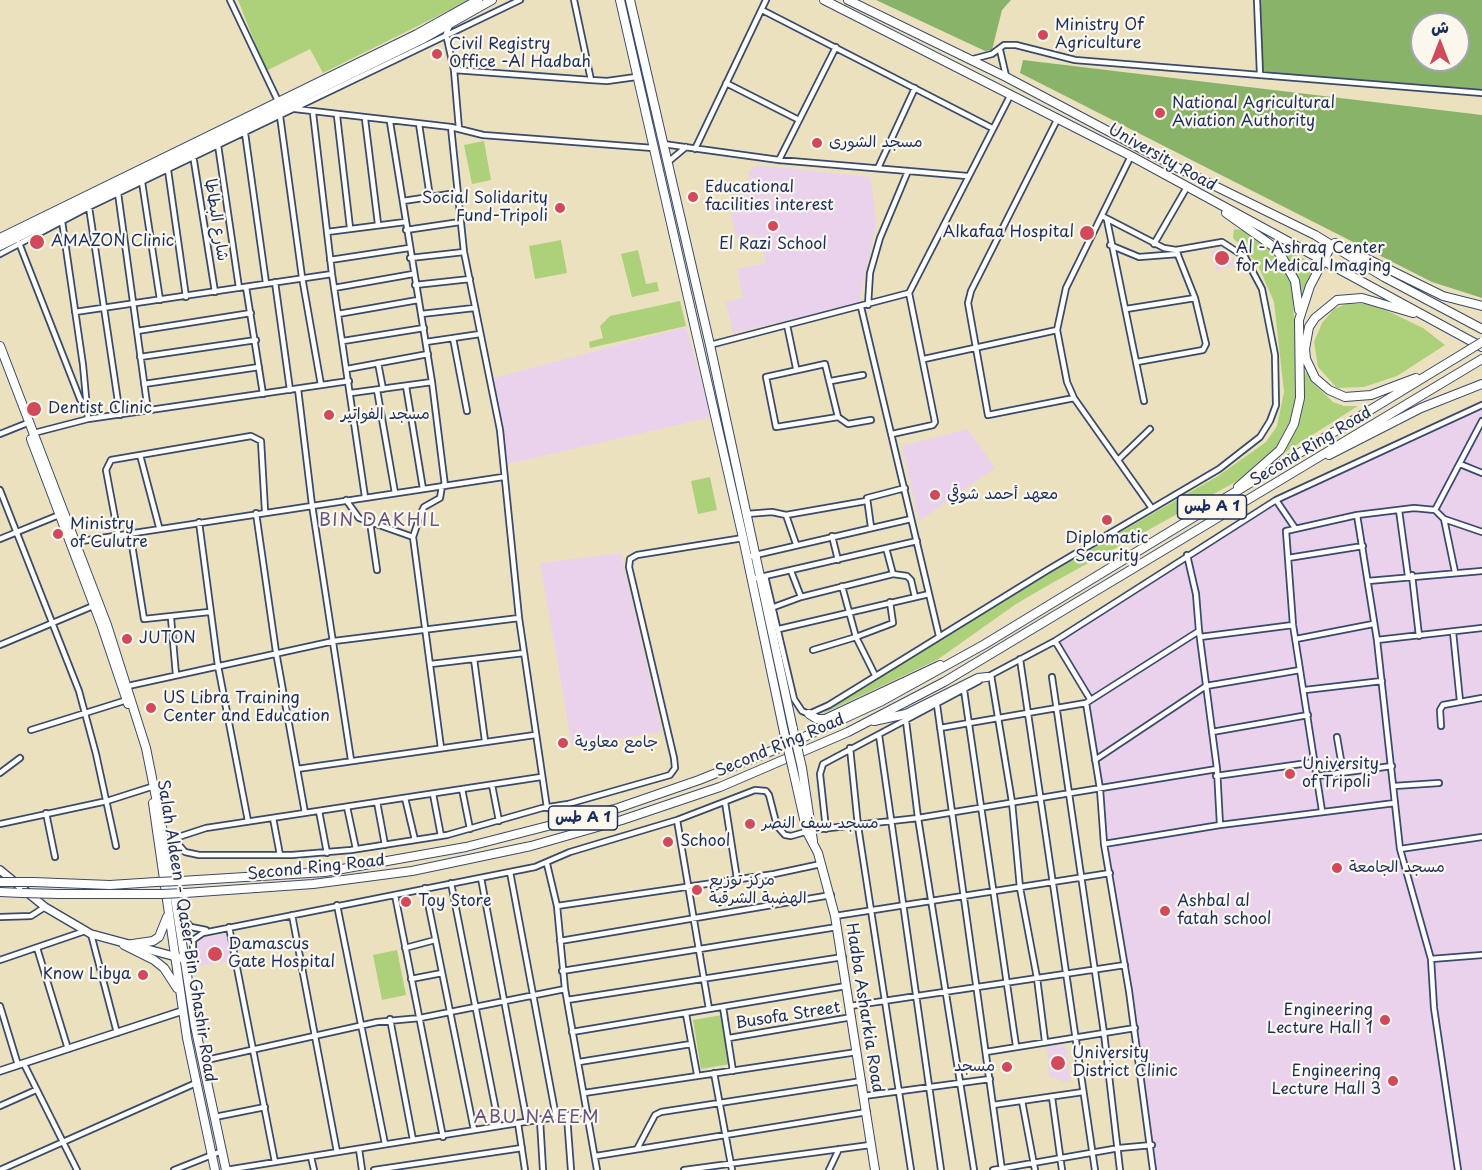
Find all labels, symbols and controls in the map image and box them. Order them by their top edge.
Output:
north arrow [1410,12,1470,72]
text: ش [1431,14,1449,38]
place label: Ministry Of Agriculture [1055,16,1144,54]
marker: Ministry Of Agriculture [1036,28,1050,42]
place label: Civil Registry Office -Al Hadbah [449,35,591,73]
marker: Civil Registry Office -Al Hadbah [430,47,444,61]
place label: National Agricultural Aviation Authority [1172,94,1335,132]
marker: National Agricultural Aviation Authority [1153,106,1167,120]
street label: University Road [1105,120,1219,196]
place label: مسجد الشورى [829,133,923,153]
marker: مسجد الشورى [810,136,824,150]
street label: شارع البطاطا [200,177,232,263]
place label: Educational facilities interest [705,178,834,216]
place label: Social Solidarity Fund-Tripoli [422,189,548,227]
marker: Educational facilities interest [686,190,700,204]
marker: Social Solidarity Fund-Tripoli [553,201,567,215]
marker: El Razi School [766,219,780,233]
place label: Alkafaa Hospital [943,223,1074,243]
marker: Alkafaa Hospital [1078,224,1096,242]
place label: AMAZON Clinic [51,232,174,252]
marker: AMAZON Clinic [28,233,46,251]
place label: El Razi School [719,235,827,255]
place label: Al - Ashraq Center for Medical Imaging [1236,239,1391,277]
marker: Al - Ashraq Center for Medical Imaging [1213,249,1231,267]
place label: Dentist Clinic [48,399,152,419]
marker: Dentist Clinic [25,400,43,418]
street label: Second Ring Road [1247,403,1375,491]
place label: مسجد الفواتير [341,405,430,425]
marker: مسجد الفواتير [322,408,336,422]
place label: معهد أحمد شوقي [947,485,1058,505]
marker: معهد أحمد شوقي [928,488,942,502]
road number: طس A 1 [1178,495,1246,519]
district label: BIN DAKHIL [319,510,441,532]
marker: Diplomatic Security [1100,513,1114,527]
place label: Ministry of Culutre [70,515,148,553]
marker: Ministry of Culutre [51,527,65,541]
place label: Diplomatic Security [1066,529,1148,567]
place label: JUTON [139,629,196,649]
marker: JUTON [120,632,134,646]
place label: US Libra Training Center and Education [163,689,330,727]
marker: US Libra Training Center and Education [144,701,158,715]
street label: Second Ring Road [713,710,847,782]
place label: جامع معاوية [575,733,658,753]
marker: جامع معاوية [556,736,570,750]
place label: University of Tripoli [1302,755,1379,793]
marker: University of Tripoli [1283,767,1297,781]
street label: Salah Aldeen - Qaser Bin Ghashir Road [153,778,219,1084]
road number: طس A 1 [548,806,618,830]
place label: مسجد سيف النصر [762,814,879,834]
marker: مسجد سيف النصر [743,817,757,831]
place label: School [680,832,730,852]
marker: School [661,835,675,849]
street label: Second Ring Road [246,851,386,885]
place label: مسجد الجامعة [1349,858,1445,878]
marker: مسجد الجامعة [1330,861,1344,875]
place label: مركز توزيع الهضبة الشرقية [709,871,807,909]
marker: مركز توزيع الهضبة الشرقية [690,883,704,897]
place label: Toy Store [418,892,491,912]
place label: Ashbal al fatah school [1177,892,1271,930]
marker: Toy Store [399,895,413,909]
marker: Ashbal al fatah school [1158,904,1172,918]
street label: Hadba Asharkia Road [841,922,887,1094]
place label: Damascus Gate Hospital [228,935,335,973]
marker: Damascus Gate Hospital [206,945,224,963]
place label: Know Libya [43,965,131,985]
marker: Know Libya [136,968,150,982]
street label: Busofa Street [734,998,842,1034]
place label: Engineering Lecture Hall 1 [1267,1001,1373,1039]
marker: Engineering Lecture Hall 1 [1378,1013,1392,1027]
place label: University District Clinic [1072,1044,1178,1082]
marker: University District Clinic [1049,1054,1067,1072]
place label: مسجد [954,1057,995,1077]
marker: مسجد [1000,1060,1014,1074]
place label: Engineering Lecture Hall 3 [1271,1062,1381,1100]
marker: Engineering Lecture Hall 3 [1386,1074,1400,1088]
district label: ABU NAEEM [473,1107,601,1129]

